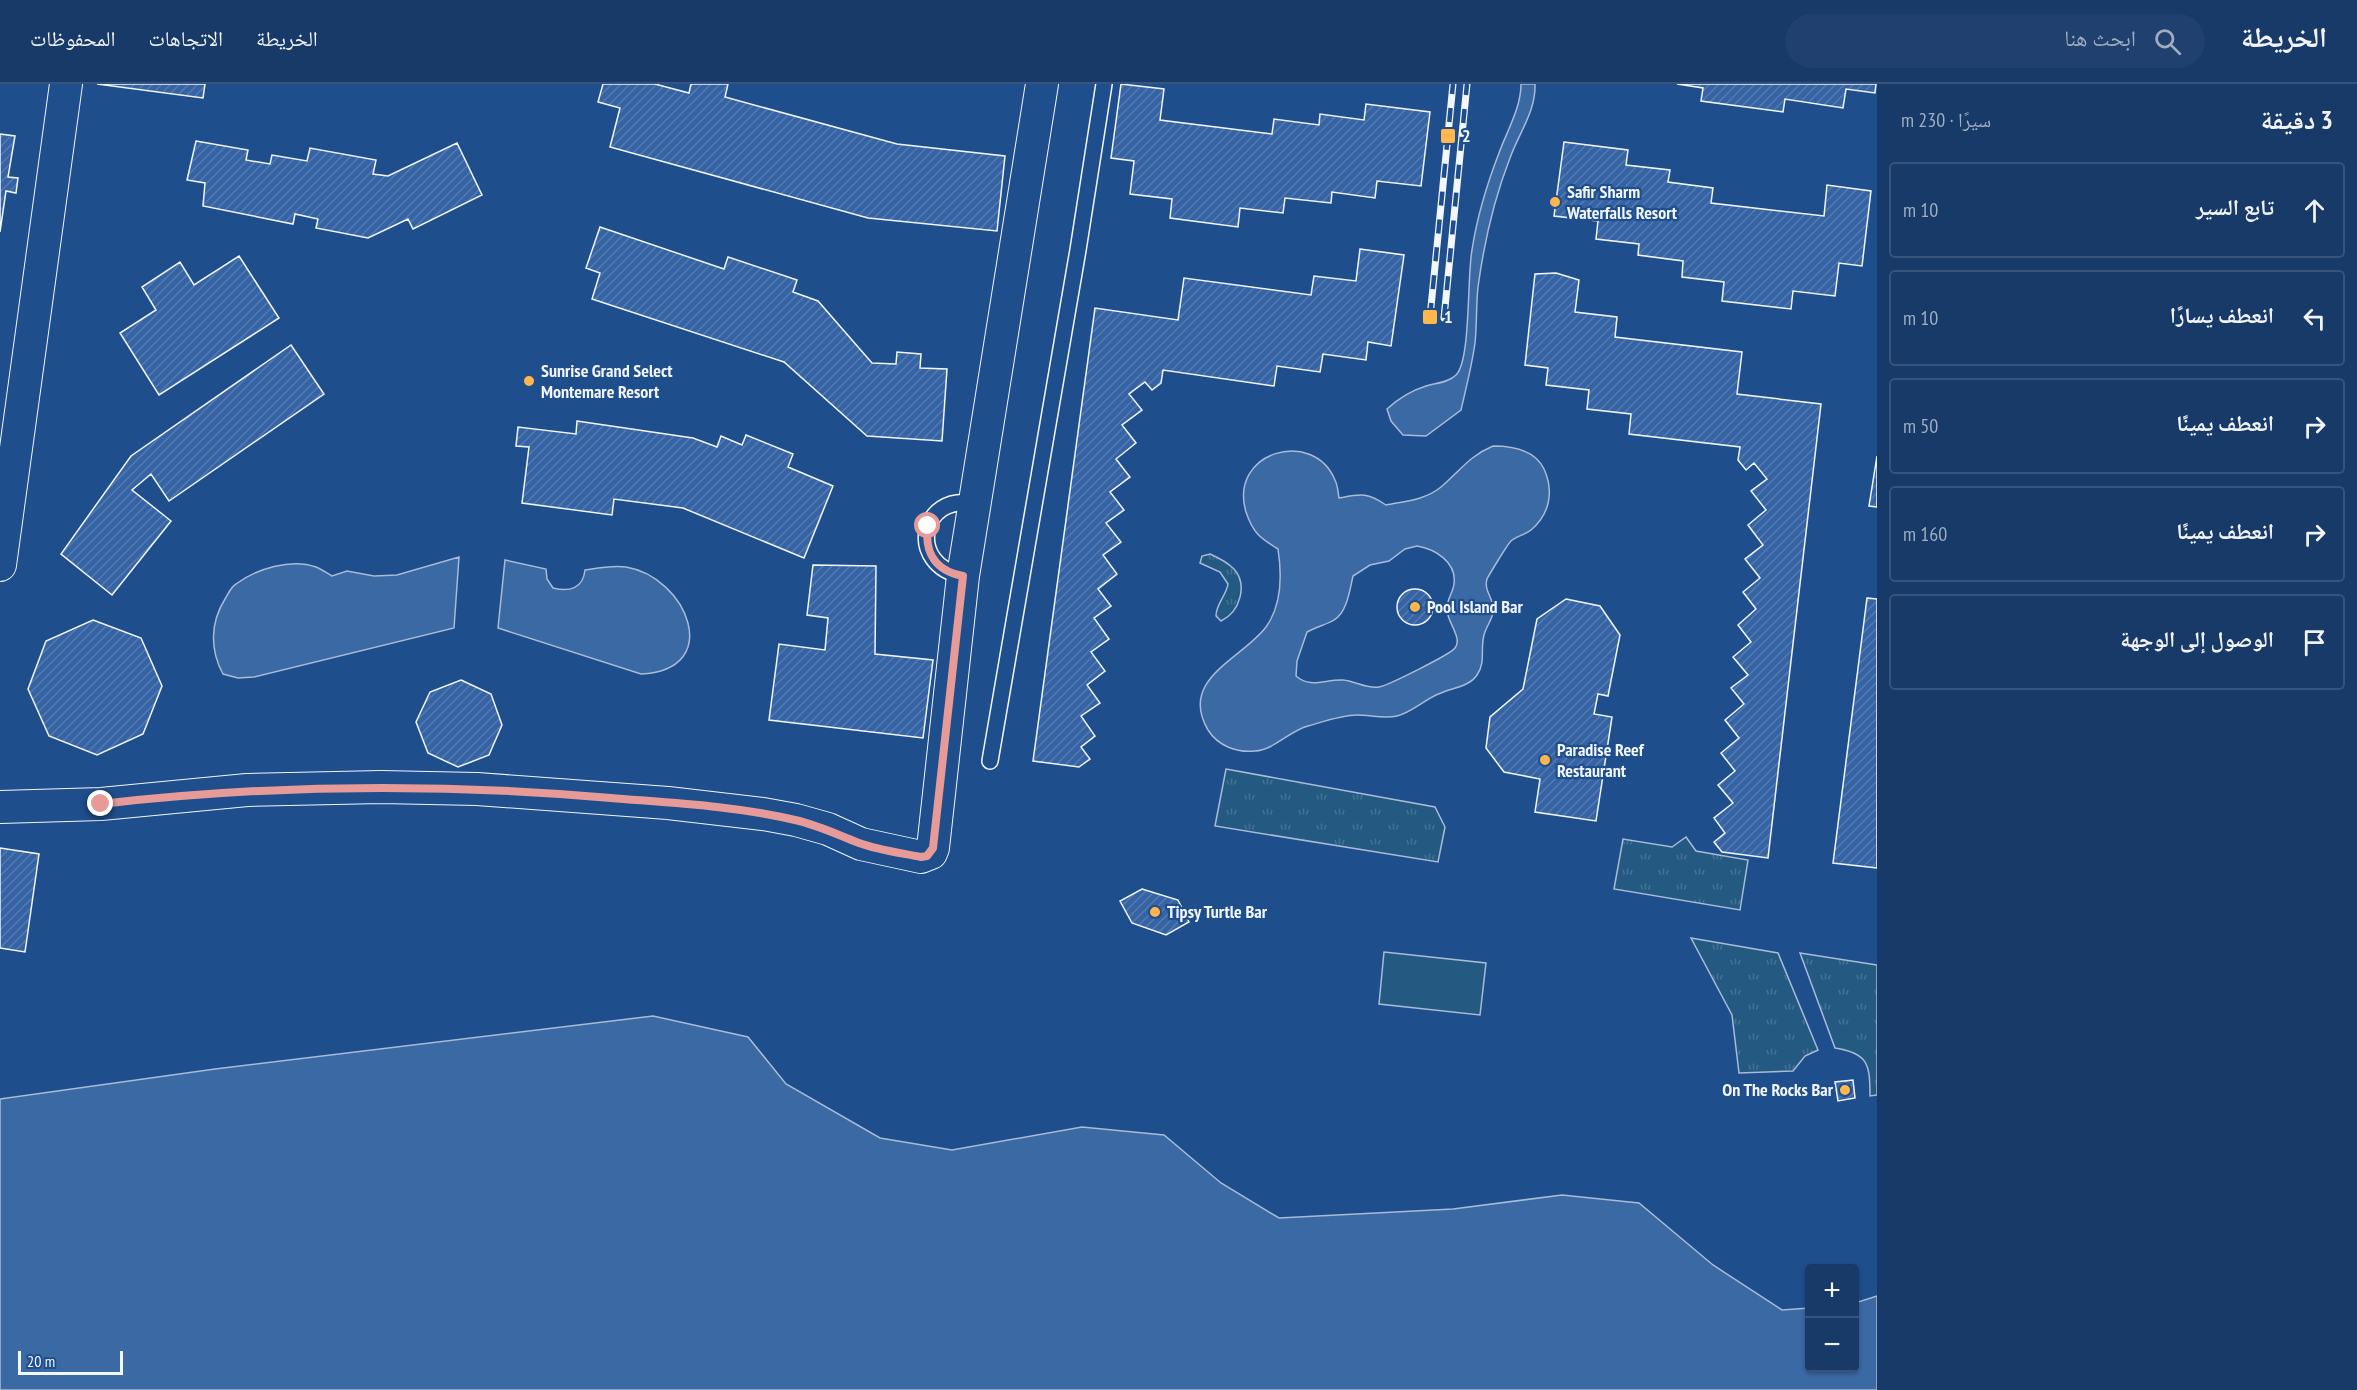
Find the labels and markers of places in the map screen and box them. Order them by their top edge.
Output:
place label: 2 [1462,124,1471,147]
marker: 2 [1439,127,1457,145]
place label: Safir Sharm Waterfalls Resort [1566,180,1678,224]
marker: Safir Sharm Waterfalls Resort [1548,195,1562,209]
place label: 1 [1444,305,1453,328]
marker: 1 [1421,308,1439,326]
place label: Sunrise Grand Select Montemare Resort [541,359,673,403]
marker: Sunrise Grand Select Montemare Resort [522,374,536,388]
place label: Pool Island Bar [1427,595,1524,618]
marker: Pool Island Bar [1408,600,1422,614]
place label: Paradise Reef Restaurant [1557,738,1645,782]
marker: Paradise Reef Restaurant [1538,753,1552,767]
place label: Tipsy Turtle Bar [1167,900,1268,923]
marker: Tipsy Turtle Bar [1148,905,1162,919]
place label: On The Rocks Bar [1722,1078,1834,1101]
marker: On The Rocks Bar [1838,1083,1852,1097]

